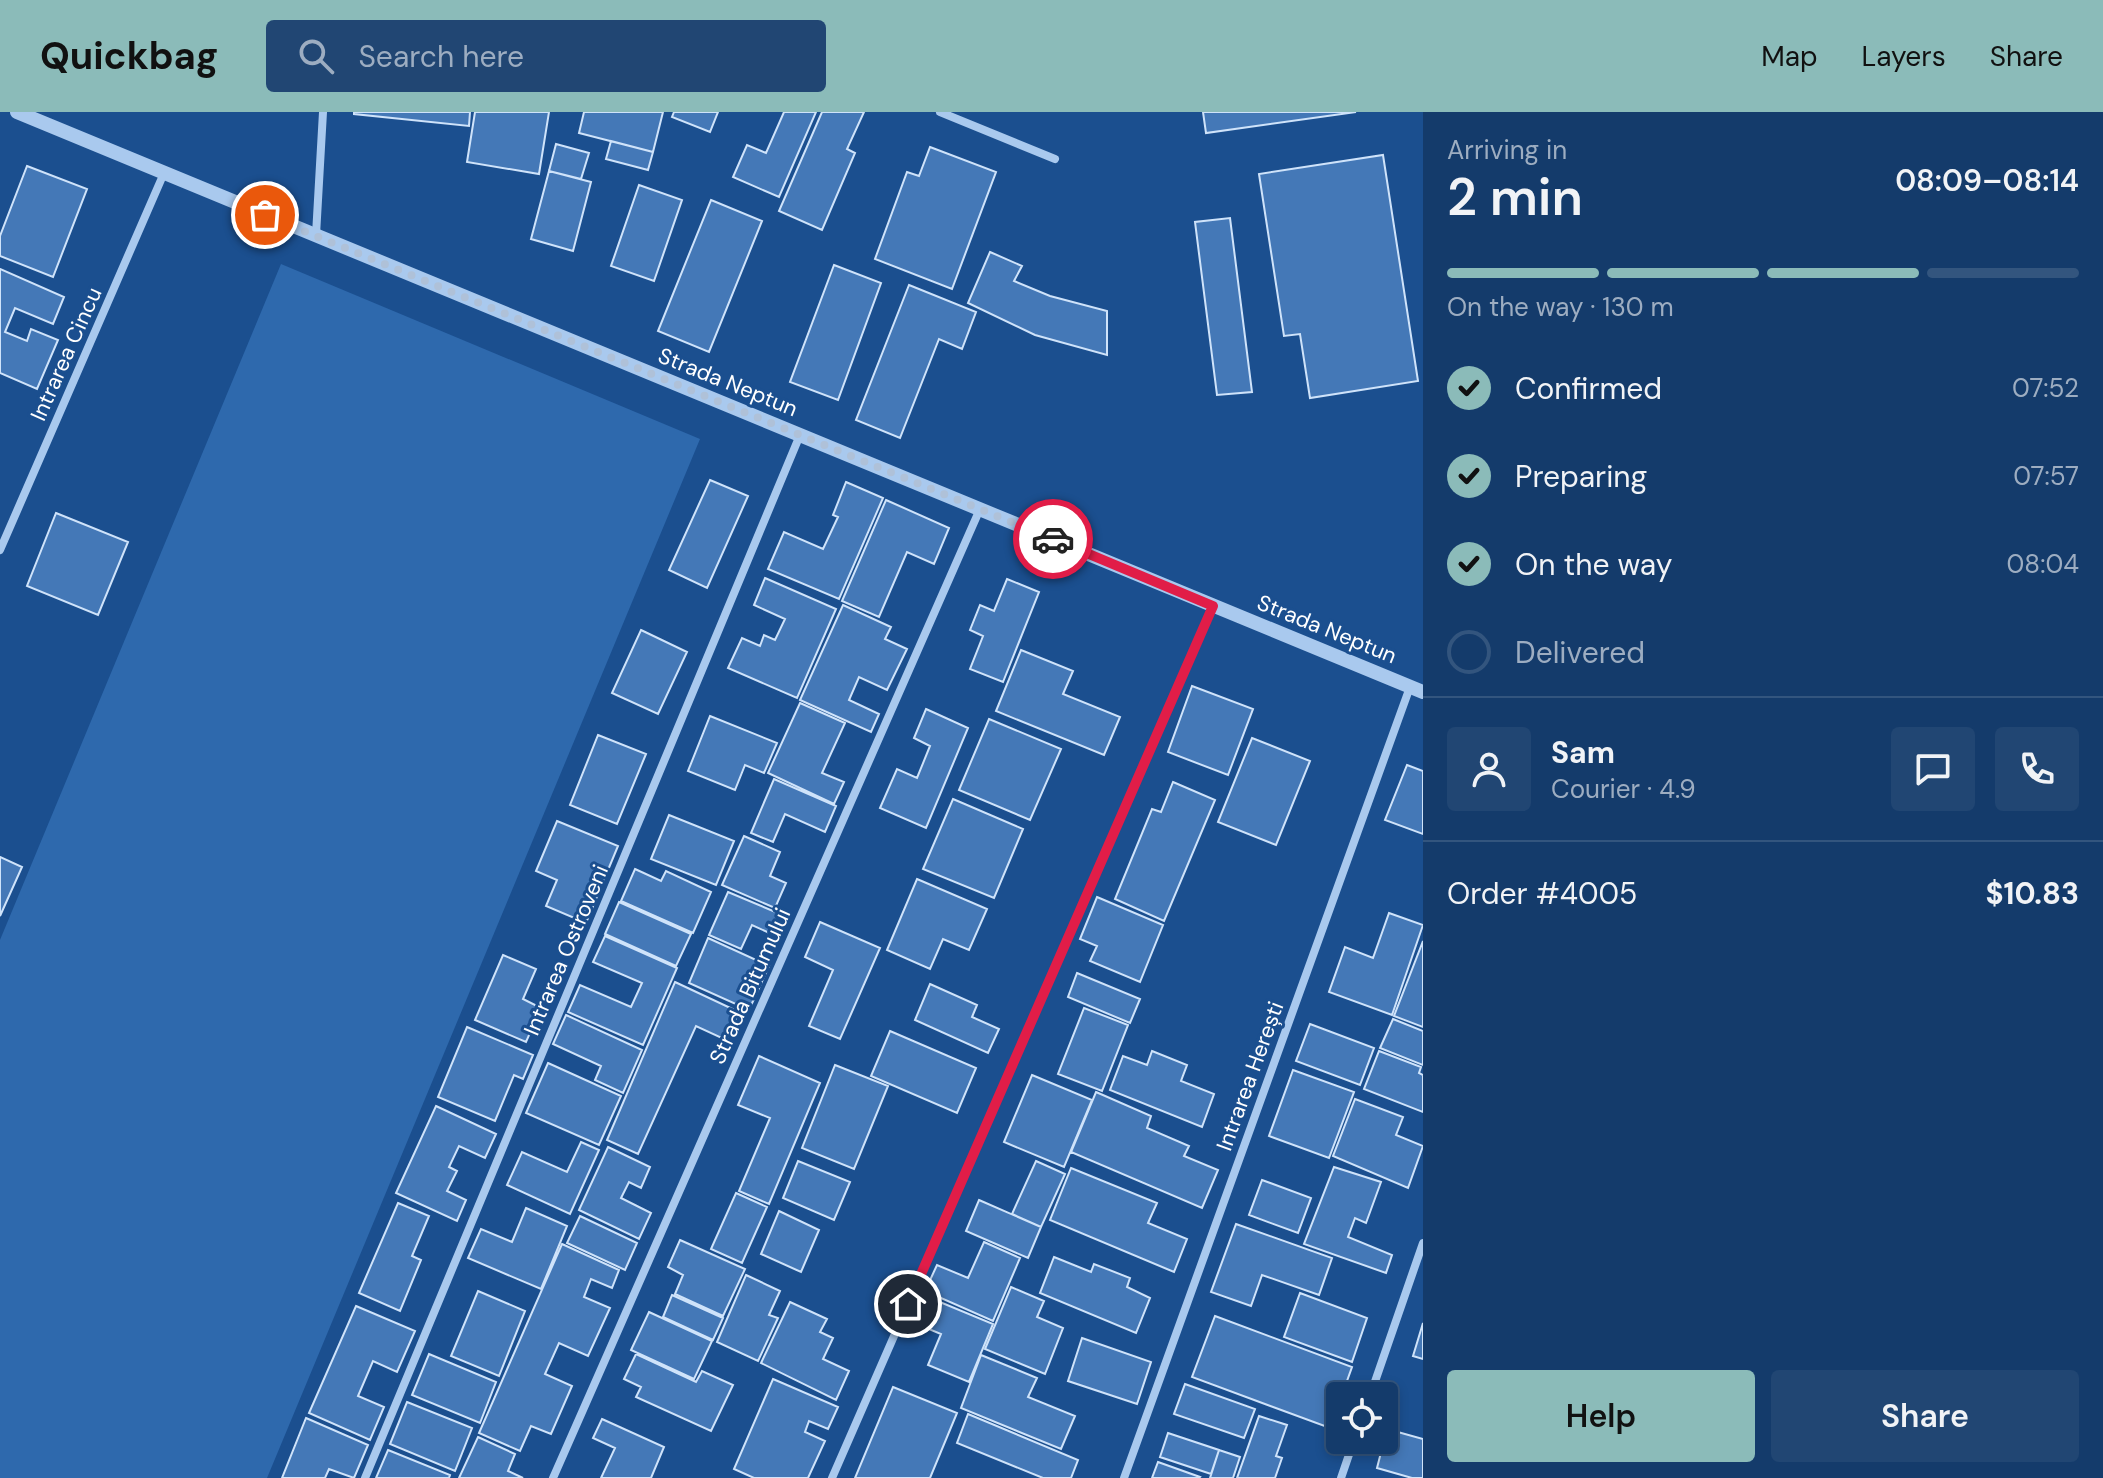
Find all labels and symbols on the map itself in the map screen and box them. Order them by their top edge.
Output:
pin [231,181,299,249]
street label: Intrarea Cincu [24,283,108,425]
street label: Strada Neptun [654,341,802,423]
courier [1013,499,1093,579]
street label: Strada Neptun [1253,588,1401,670]
street label: Intrarea Ostroveni [517,860,615,1040]
street label: Strada Bitumului [703,903,797,1069]
street label: Intrarea Herești [1210,997,1290,1155]
pin [874,1270,942,1338]

